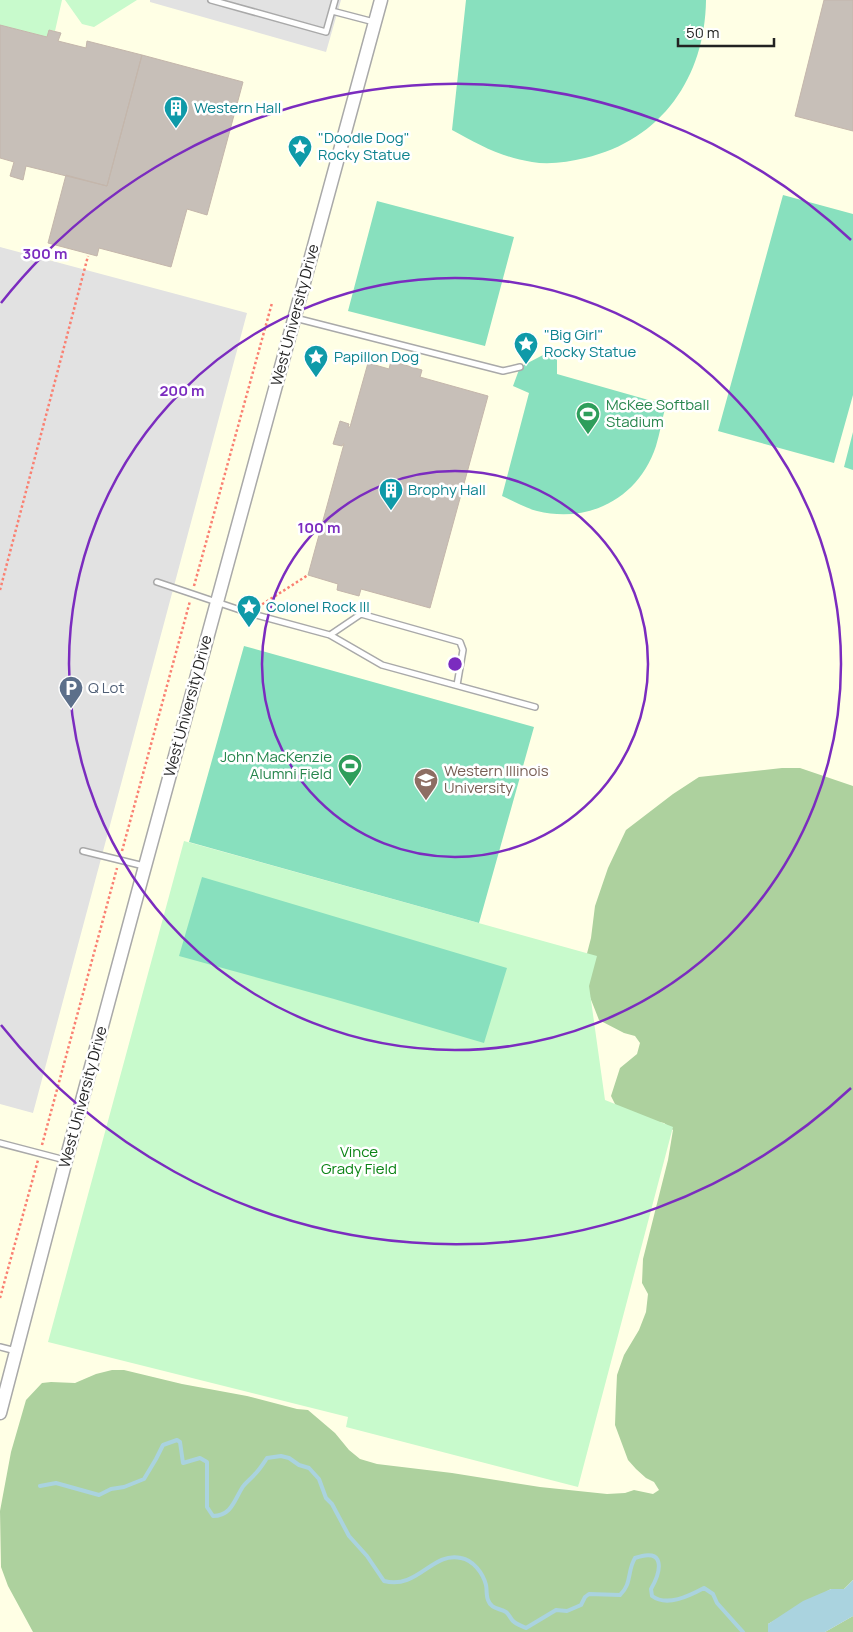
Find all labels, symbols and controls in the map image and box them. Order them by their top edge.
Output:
scale bar [678,15,774,47]
text: 50 m [686,22,720,43]
building icon: Western Hall [163,95,189,129]
place label: Western Hall [194,97,281,118]
place label: "Doodle Dog" Rocky Statue [318,127,410,165]
place icon: "Doodle Dog" Rocky Statue [287,134,313,168]
street label: West University Drive [265,241,324,388]
text: 300 m [23,243,67,264]
place label: "Big Girl" Rocky Statue [544,324,636,362]
place icon: "Big Girl" Rocky Statue [513,331,539,365]
place icon: Papillon Dog [303,344,329,378]
place label: Papillon Dog [334,346,419,367]
text: 200 m [159,380,205,401]
place label: McKee Softball Stadium [606,394,709,432]
sports icon: McKee Softball Stadium [575,401,601,435]
building icon: Brophy Hall [378,477,404,511]
place label: Brophy Hall [408,479,486,500]
text: 100 m [298,517,340,538]
place icon: Colonel Rock III [236,594,262,628]
place label: Colonel Rock III [266,596,370,617]
street label: West University Drive [158,632,217,779]
centre of rings [446,655,464,673]
parking icon: Q Lot [58,675,84,709]
place label: Q Lot [88,677,124,698]
place label: John MacKenzie Alumni Field [220,746,332,784]
sports icon: John MacKenzie Alumni Field [337,753,363,787]
place label: Western Illinois University [444,760,549,798]
school or university icon: Western Illinois University [413,767,439,801]
street label: West University Drive [53,1023,112,1170]
park label: Vince Grady Field [321,1141,397,1179]

